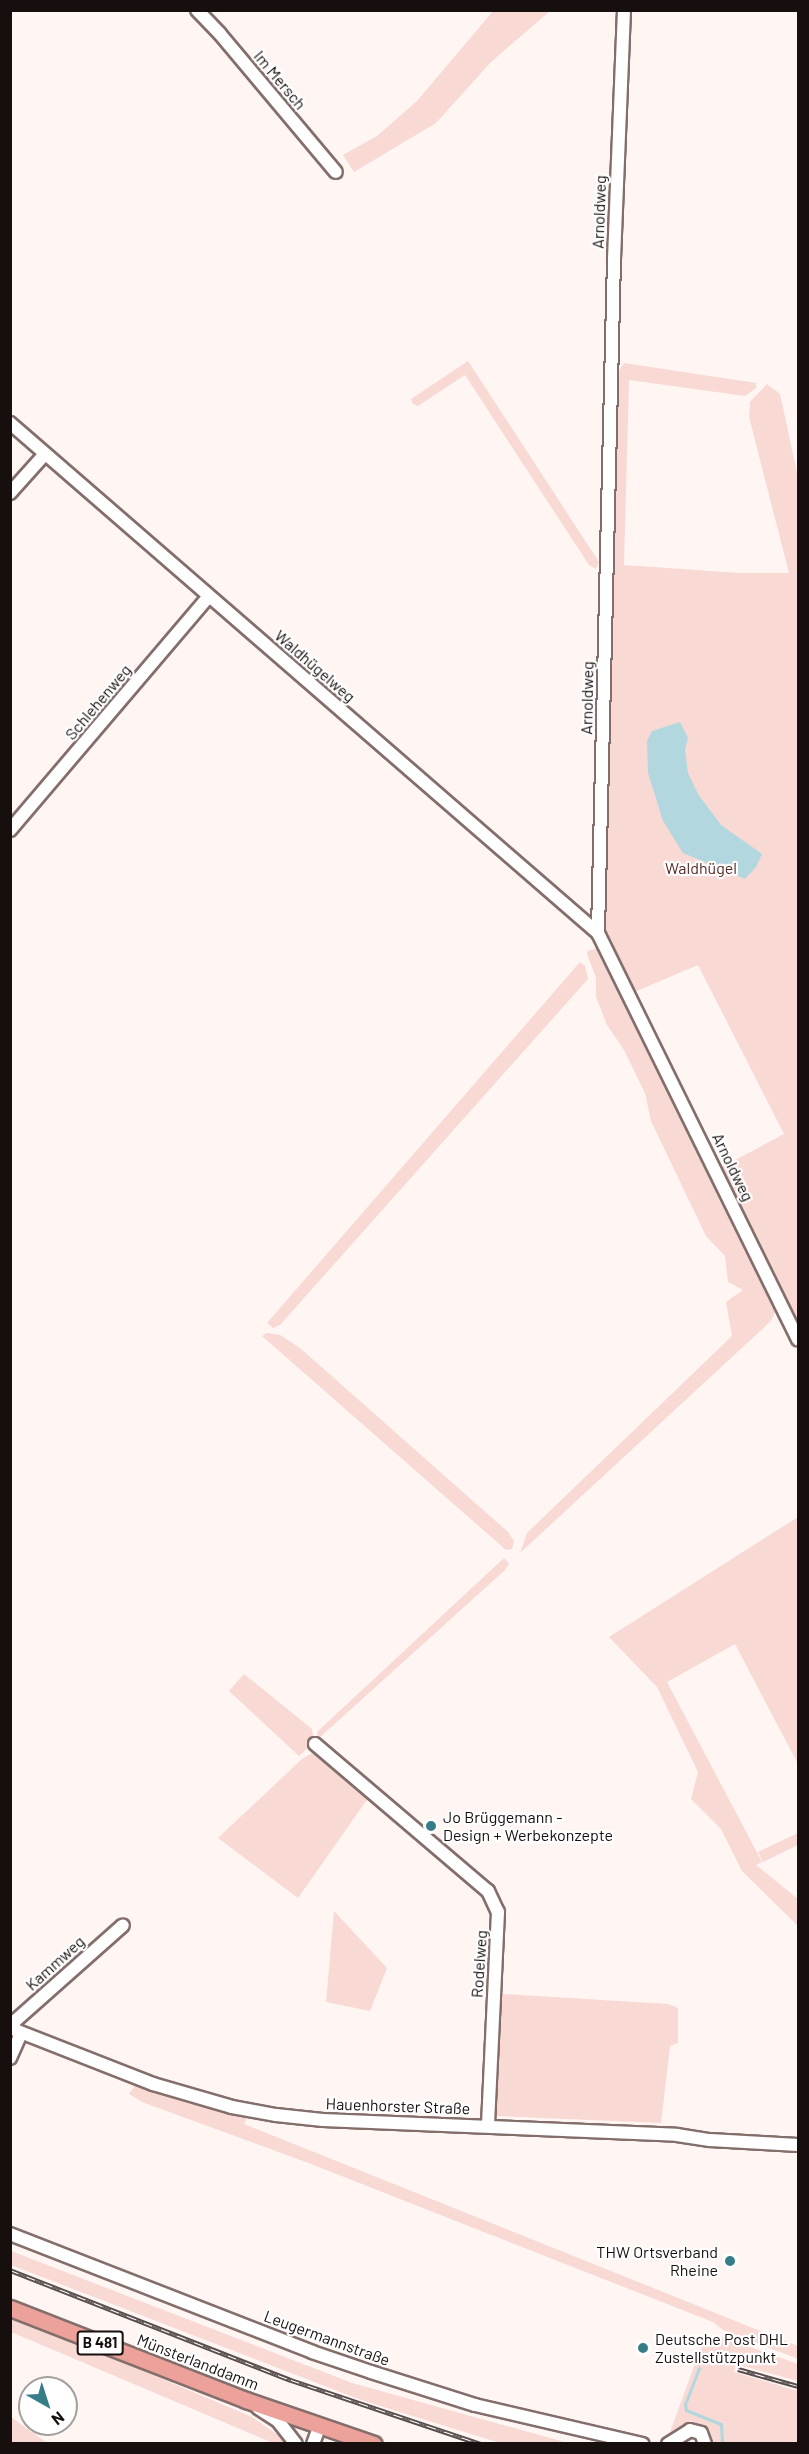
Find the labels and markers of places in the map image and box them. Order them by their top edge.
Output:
place label: Jo Brüggemann - Design + Werbekonzepte [443,1807,613,1845]
marker: Jo Brüggemann - Design + Werbekonzepte [424,1819,438,1833]
place label: THW Ortsverband Rheine [596,2242,718,2280]
marker: THW Ortsverband Rheine [723,2254,737,2268]
place label: Deutsche Post DHL Zustellstützpunkt [655,2329,788,2367]
marker: Deutsche Post DHL Zustellstützpunkt [636,2341,650,2355]

